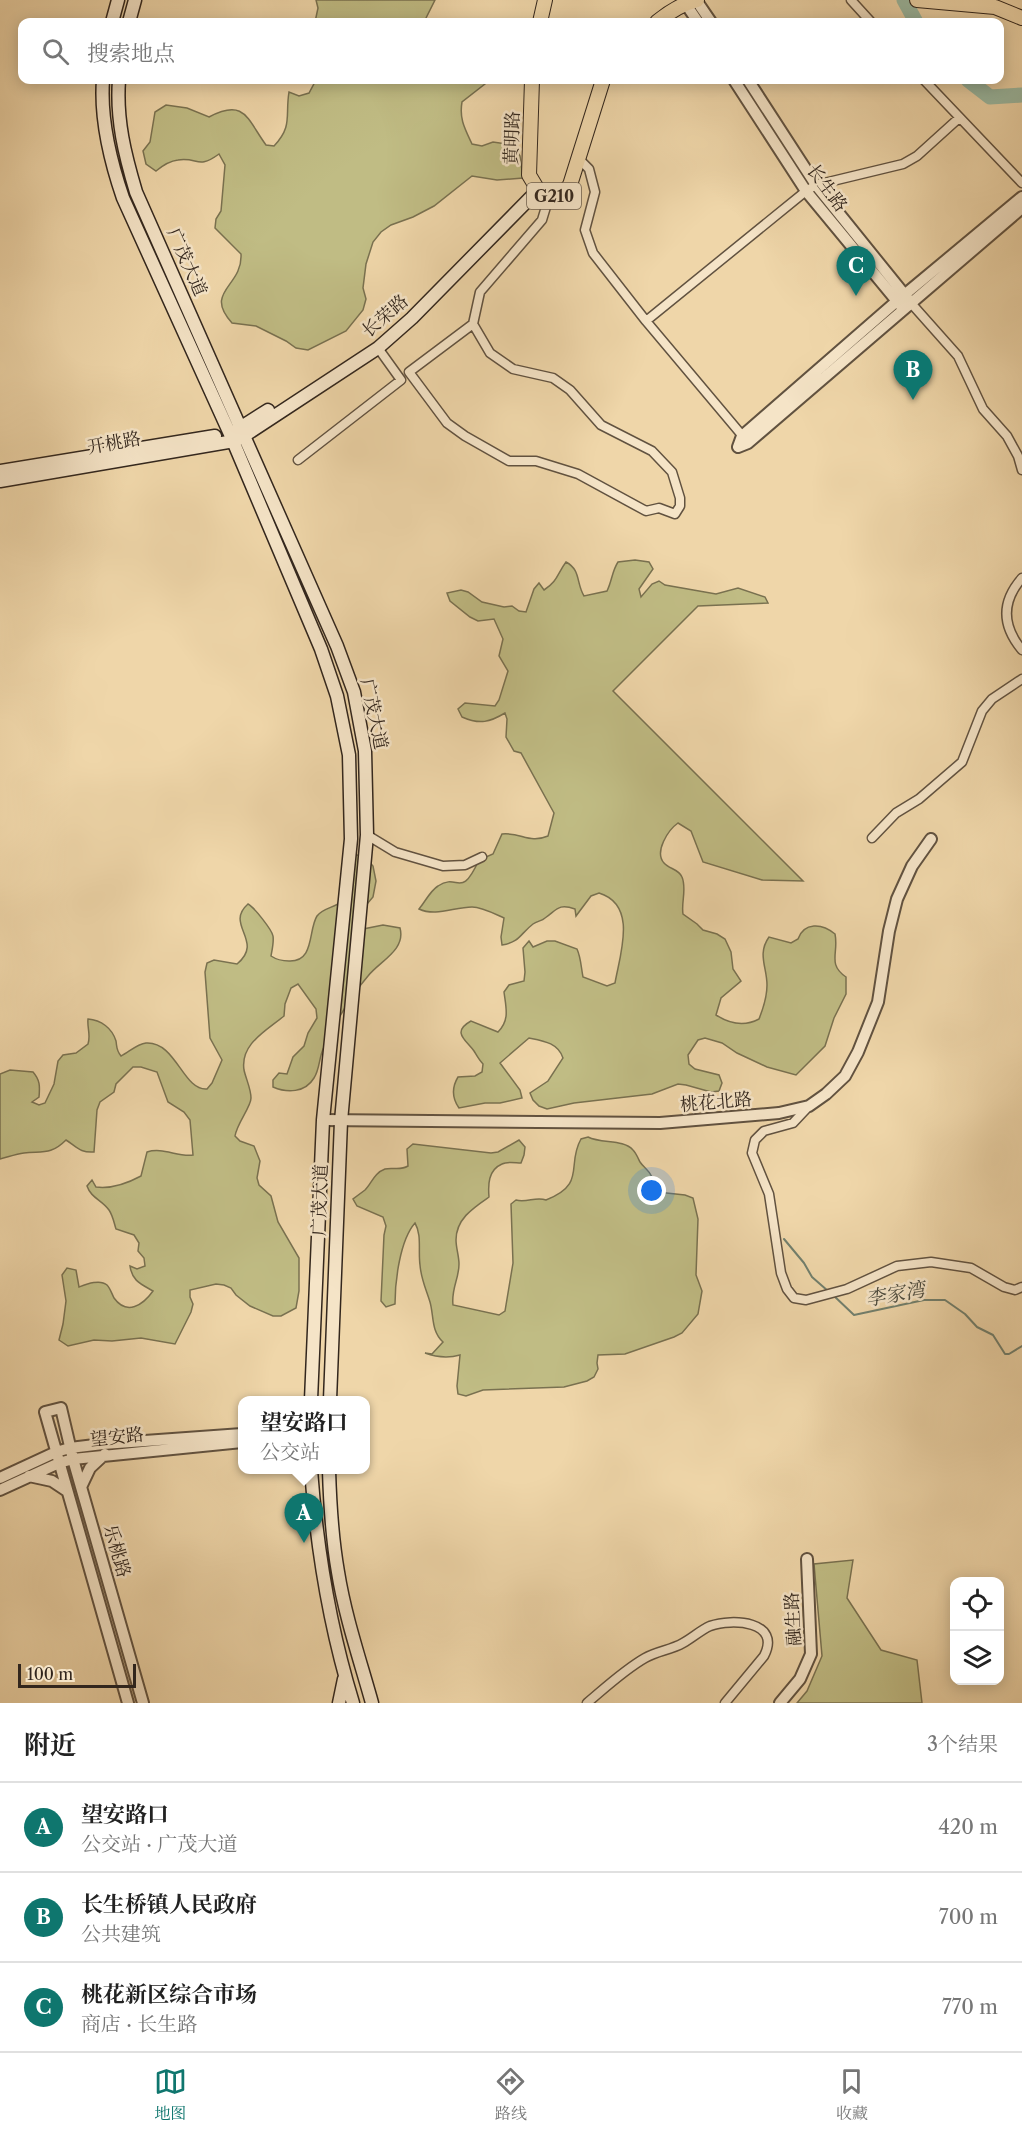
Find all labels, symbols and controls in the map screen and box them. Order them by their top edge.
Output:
search box [18,18,1004,84]
icon: search [39,35,72,68]
text: 搜索地点 [87,40,175,67]
street label: 黄明路 [500,111,524,165]
street label: 长生路 [802,160,852,216]
road number: G210 [527,183,581,209]
street label: 广茂大道 [162,225,212,299]
pin: C [836,246,876,296]
street label: 长荣路 [357,290,413,342]
pin: B [894,350,932,400]
street label: 开桃路 [86,427,142,459]
street label: 广茂大道 [356,676,392,752]
street label: 桃花北路 [679,1088,753,1116]
street label: 广茂大道 [308,1164,332,1236]
your location [637,1176,666,1205]
water label: 李家湾 [863,1276,930,1311]
popup [238,1396,370,1474]
text: 望安路口 [260,1409,348,1436]
street label: 望安路 [89,1423,145,1451]
text: 公交站 [260,1440,320,1464]
pin: A [284,1494,324,1543]
street label: 乐桃路 [99,1522,135,1580]
map controls [950,1577,1004,1685]
button: locate [950,1577,1004,1631]
street label: 融生路 [781,1591,805,1647]
button: layers [950,1631,1004,1685]
scale bar [18,1661,136,1688]
text: 100 m [27,1664,73,1684]
text: 附近 [24,1729,76,1761]
text: 3个结果 [927,1732,998,1756]
text: 望安路口 [81,1801,169,1828]
text: A [36,1815,51,1839]
text: 420 m [938,1815,998,1839]
text: 公交站 · 广茂大道 [81,1832,237,1856]
text: 长生桥镇人民政府 [81,1891,257,1918]
text: B [36,1905,51,1929]
text: 700 m [939,1905,998,1929]
text: 公共建筑 [81,1922,161,1946]
text: 桃花新区综合市场 [81,1981,257,2008]
text: C [35,1995,52,2019]
text: 770 m [942,1995,998,2019]
text: 商店 · 长生路 [81,2012,197,2036]
tab: 地图 [154,2065,187,2124]
tab: 路线 [494,2065,527,2124]
tab: 收藏 [835,2065,868,2124]

